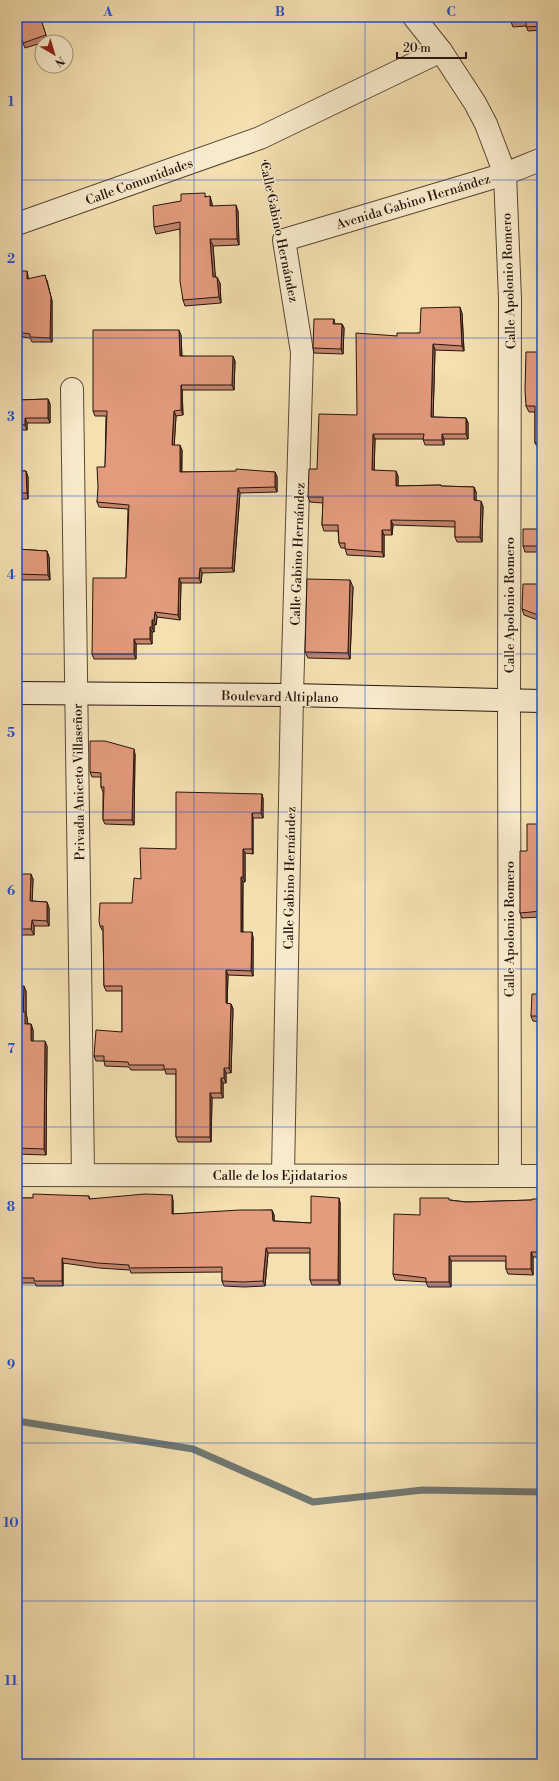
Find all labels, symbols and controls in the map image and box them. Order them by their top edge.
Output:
text: A [102,4,113,20]
text: B [275,4,285,20]
text: C [446,4,456,20]
north arrow [34,34,74,74]
scale bar [397,34,466,60]
text: 20 m [403,41,431,56]
text: N [52,53,67,69]
text: 1 [8,94,15,110]
street label: Calle Comunidades [83,155,196,209]
street label: Calle Gabino Hernández [256,161,302,304]
street label: Avenida Gabino Hernández [333,171,492,233]
street label: Calle Apolonio Romero [499,213,519,349]
text: 2 [7,251,15,267]
text: 3 [7,409,15,425]
street label: Calle Gabino Hernández [288,482,308,626]
street label: Calle Apolonio Romero [502,537,518,673]
text: 4 [7,567,16,583]
street label: Boulevard Altiplano [220,688,339,706]
street label: Privada Aniceto Villaseñor [70,703,88,861]
text: 5 [7,725,15,741]
street label: Calle Gabino Hernández [281,806,299,950]
street label: Calle Apolonio Romero [502,861,518,997]
text: 6 [7,883,15,899]
text: 7 [7,1041,15,1057]
street label: Calle de los Ejidatarios [213,1168,348,1184]
text: 8 [7,1199,15,1215]
text: 9 [7,1357,15,1373]
text: 10 [3,1515,19,1531]
text: 11 [5,1673,18,1689]

